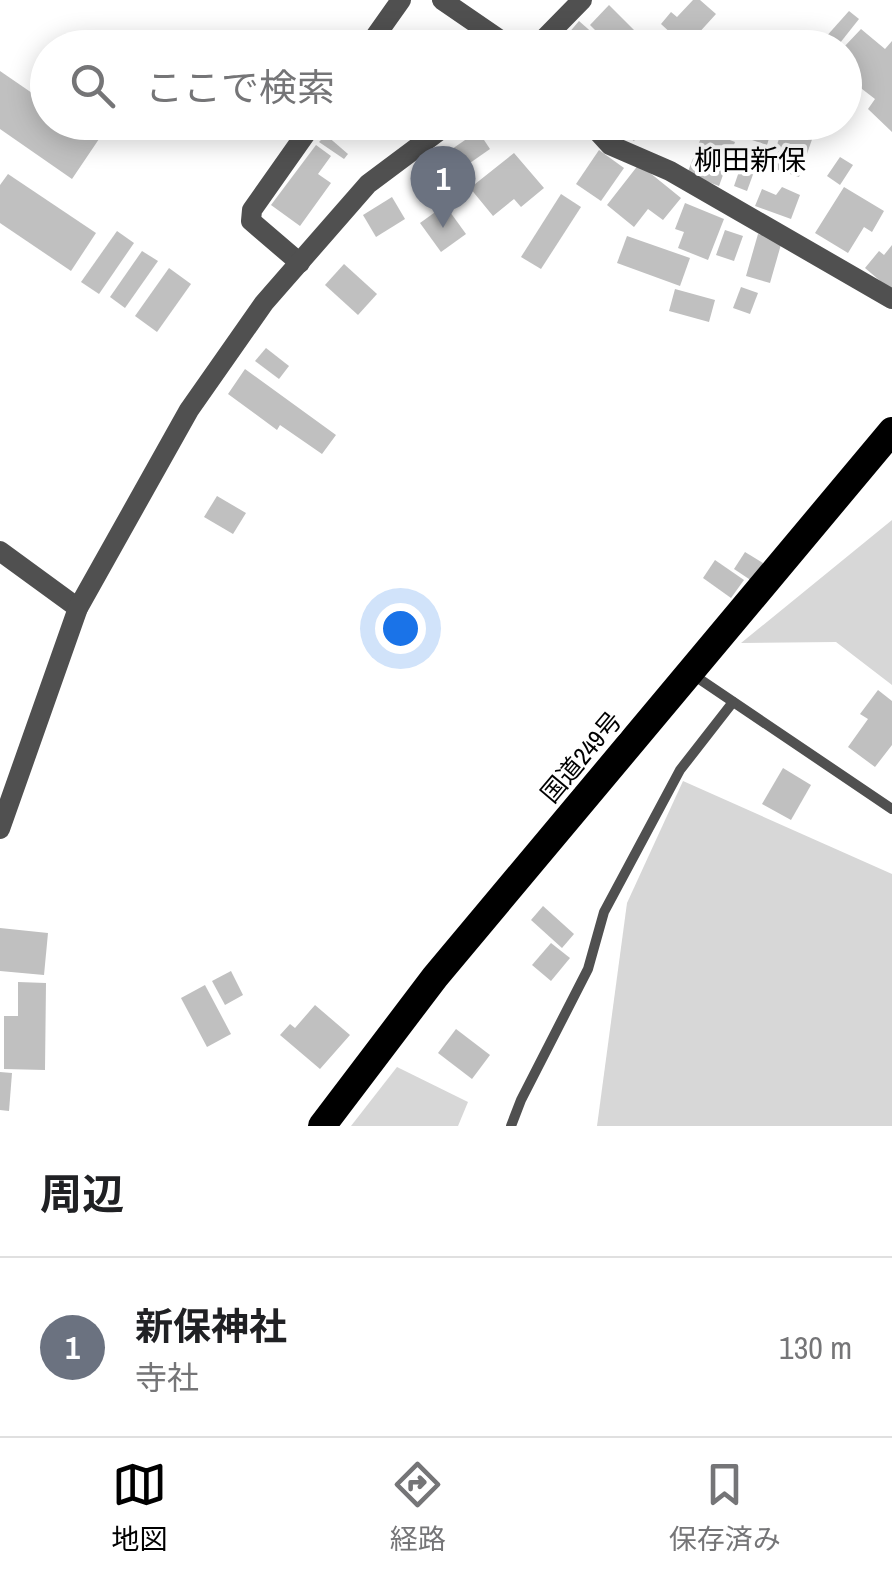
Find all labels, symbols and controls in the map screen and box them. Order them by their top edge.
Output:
search box [30,30,862,140]
icon: search [65,58,120,113]
text: ここで検索 [145,62,335,113]
district label: 柳田新保 [694,141,806,179]
pin: 1 [410,146,476,228]
your location [375,603,426,654]
street label: 国道249号 [533,704,629,810]
text: 周辺 [40,1166,124,1222]
text: 新保神社 [135,1301,287,1352]
text: 1 [65,1326,80,1369]
text: 130 m [779,1326,852,1369]
text: 寺社 [135,1356,199,1399]
tab: 地図 [111,1457,167,1558]
tab: 経路 [390,1457,446,1558]
tab: 保存済み [669,1457,781,1558]

